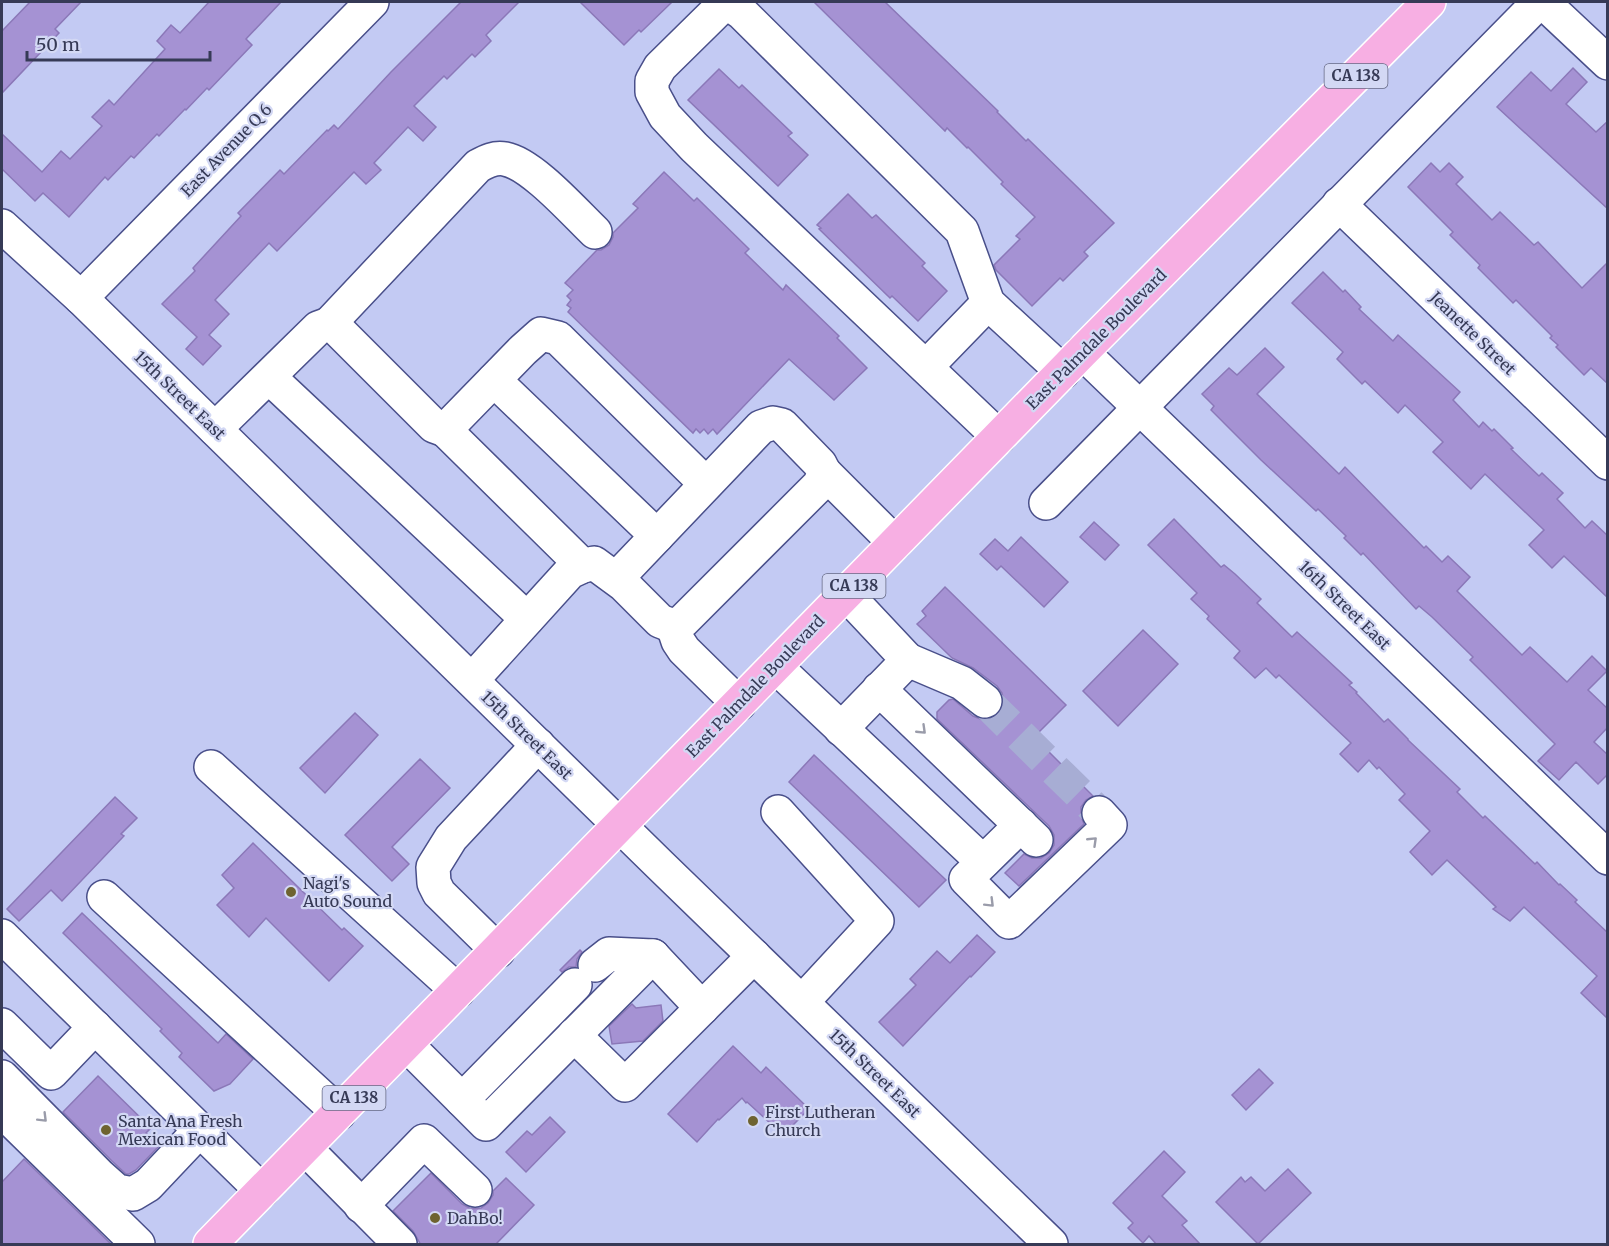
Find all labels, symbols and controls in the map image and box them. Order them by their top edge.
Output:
scale bar [27,24,210,62]
text: 50 m [36,33,80,56]
road number: CA 138 [1324,64,1388,88]
street label: East Avenue Q 6 [176,99,276,201]
street label: East Palmdale Boulevard [1022,264,1171,413]
street label: Jeanette Street [1425,286,1521,379]
street label: 15th Street East [130,346,230,444]
street label: 16th Street East [1295,556,1396,654]
road number: CA 138 [822,574,886,598]
street label: East Palmdale Boulevard [682,610,828,761]
street label: 15th Street East [477,686,577,784]
one-way arrow [914,722,925,733]
one-way arrow [1087,837,1097,848]
place label: Nagi's Auto Sound [302,873,392,911]
marker: Nagi's Auto Sound [284,885,298,899]
one-way arrow [982,896,993,907]
street label: 15th Street East [825,1024,925,1122]
road number: CA 138 [322,1086,386,1110]
place label: First Lutheran Church [765,1102,876,1140]
one-way arrow [35,1111,46,1122]
place label: Santa Ana Fresh Mexican Food [118,1111,243,1149]
marker: First Lutheran Church [746,1114,760,1128]
marker: Santa Ana Fresh Mexican Food [99,1123,113,1137]
place label: DahBo! [447,1208,503,1228]
marker: DahBo! [428,1211,442,1225]

